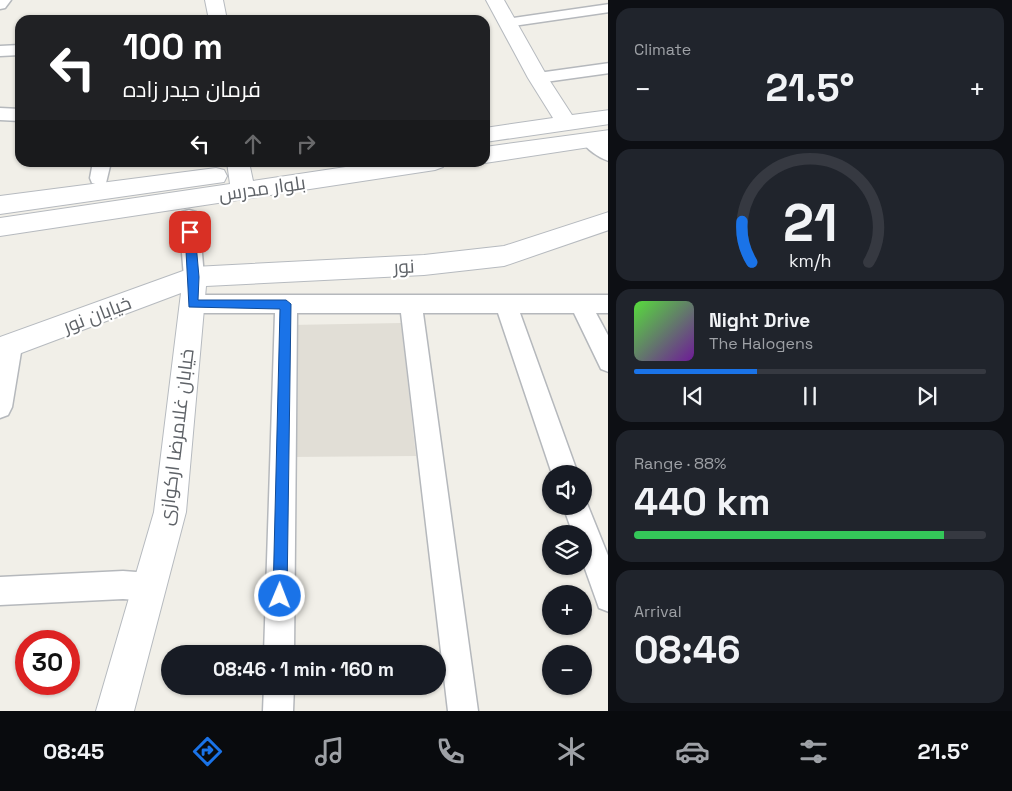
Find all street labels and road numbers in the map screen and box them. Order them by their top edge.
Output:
street label: بلوار مدرس [217,170,307,207]
street label: نور [392,253,415,280]
street label: خیابان نور [59,290,135,339]
street label: خیابان غلامرضا ارکوازی [153,347,200,527]

